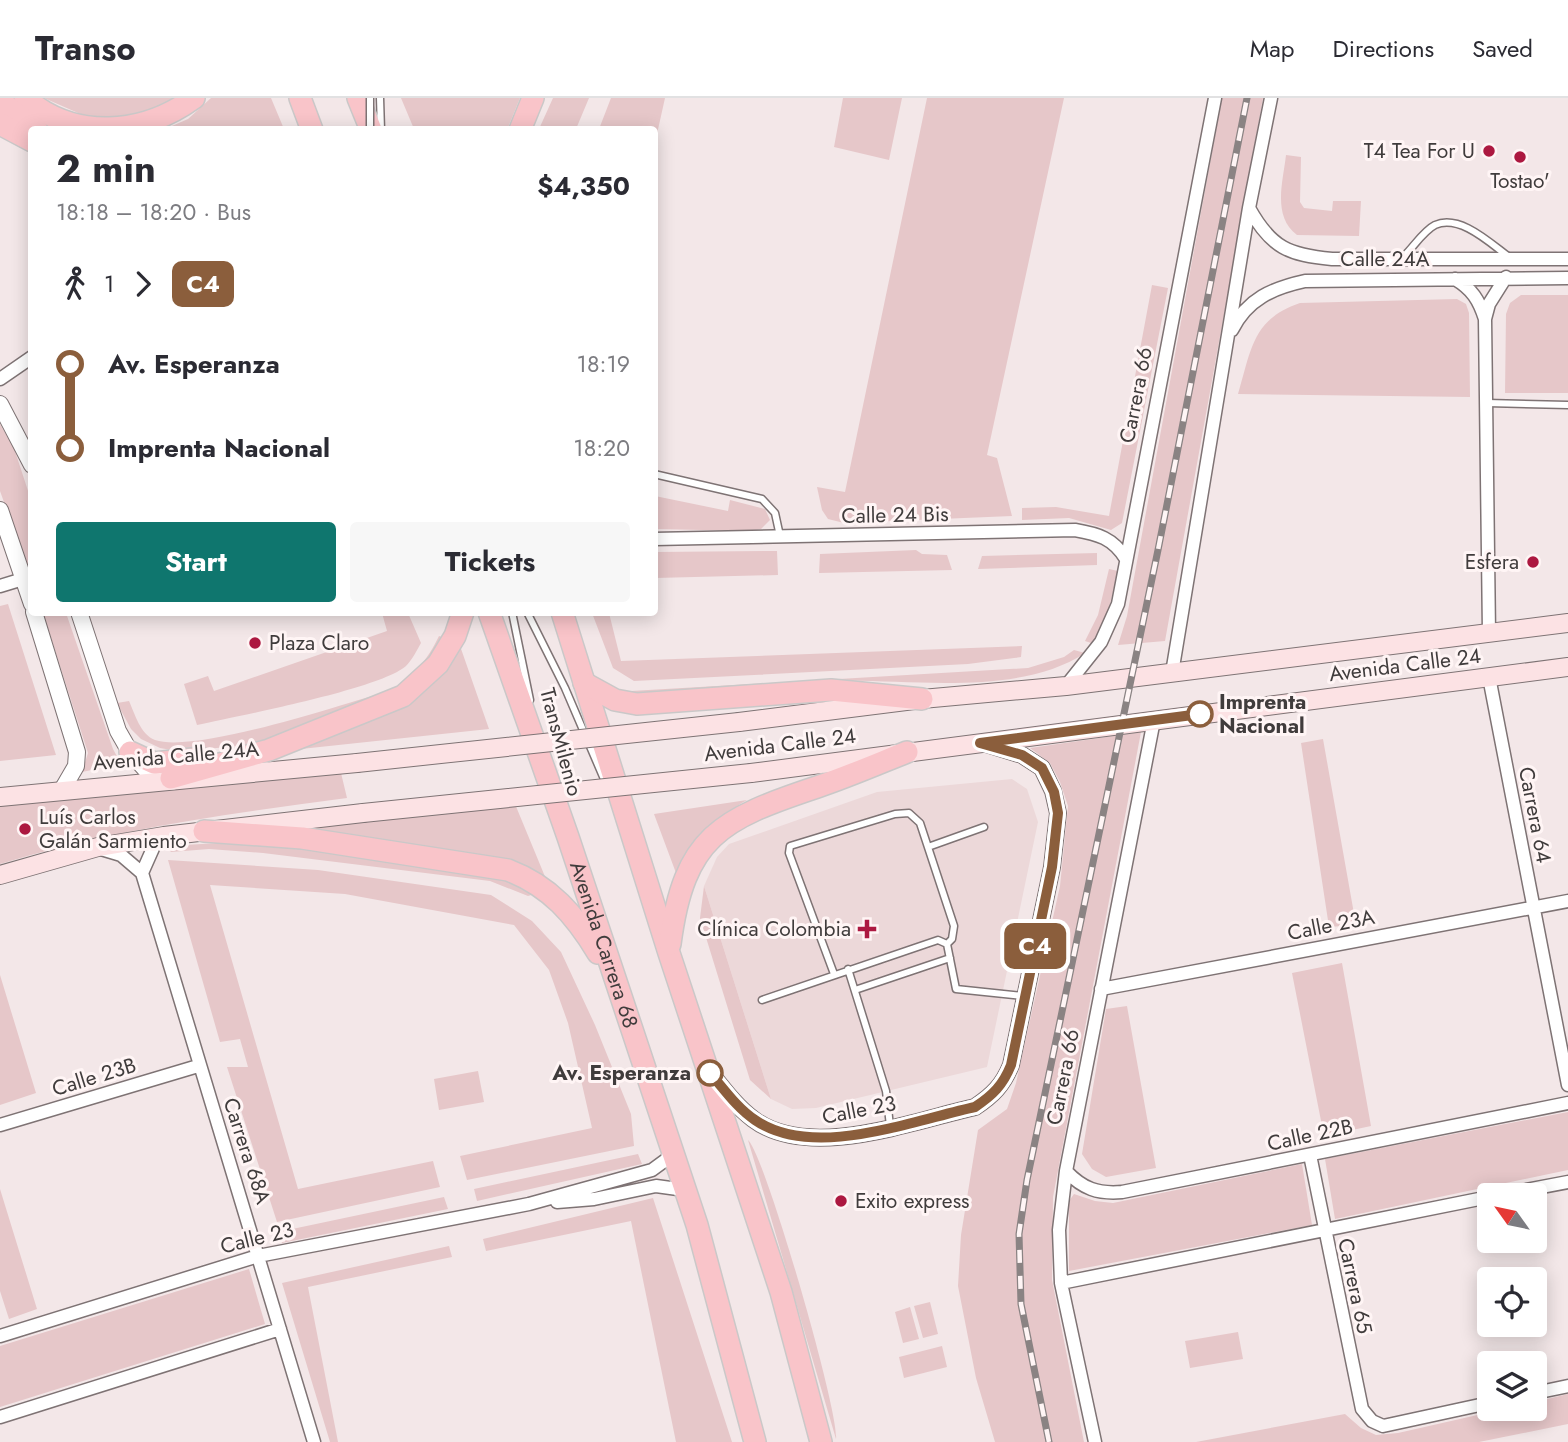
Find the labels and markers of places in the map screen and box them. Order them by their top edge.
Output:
place label: T4 Tea For U [1364,136,1475,166]
marker: T4 Tea For U [1481,143,1497,159]
marker: Tostao' [1512,149,1528,165]
place label: Tostao' [1490,166,1550,196]
place label: Esfera [1465,547,1519,577]
marker: Esfera [1525,554,1541,570]
place label: Plaza Claro [269,628,369,658]
marker: Plaza Claro [247,635,263,651]
place label: Imprenta Nacional [1219,687,1306,741]
marker: Imprenta Nacional [1187,701,1213,727]
place label: Luís Carlos Galán Sarmiento [39,802,187,856]
marker: Luís Carlos Galán Sarmiento [17,821,33,837]
place label: Clínica Colombia [697,914,851,944]
marker: Clínica Colombia [857,919,877,939]
place label: Av. Esperanza [551,1058,691,1088]
marker: Av. Esperanza [697,1060,723,1086]
place label: Exito express [855,1186,970,1216]
marker: Exito express [833,1193,849,1209]

